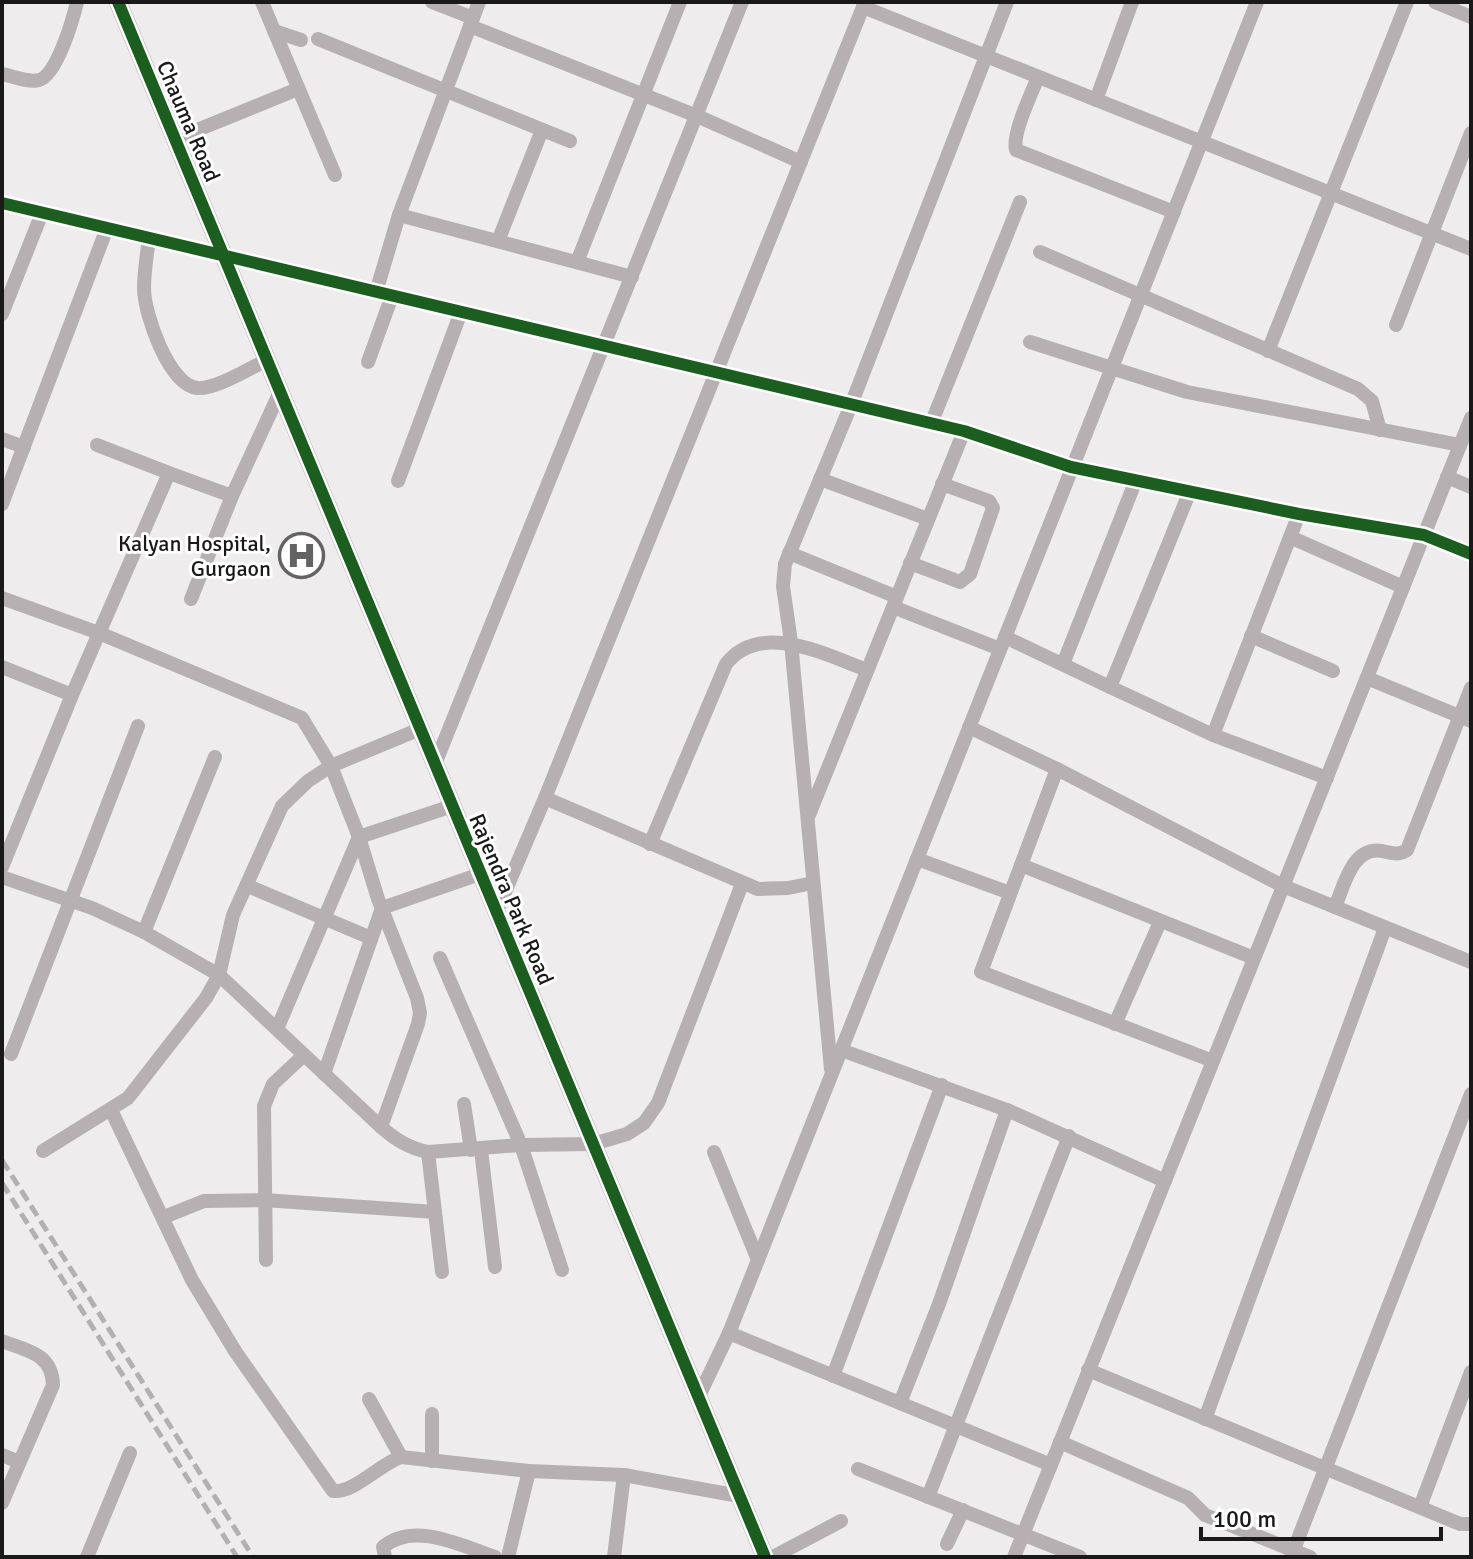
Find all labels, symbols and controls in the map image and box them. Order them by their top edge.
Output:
street label: Chauma Road [151,57,226,186]
place label: Kalyan Hospital, Gurgaon [118,530,271,582]
hospital icon: Kalyan Hospital, Gurgaon [278,532,326,580]
street label: Rajendra Park Road [463,810,560,989]
scale bar [1201,1491,1441,1541]
text: 100 m [1213,1504,1276,1534]

